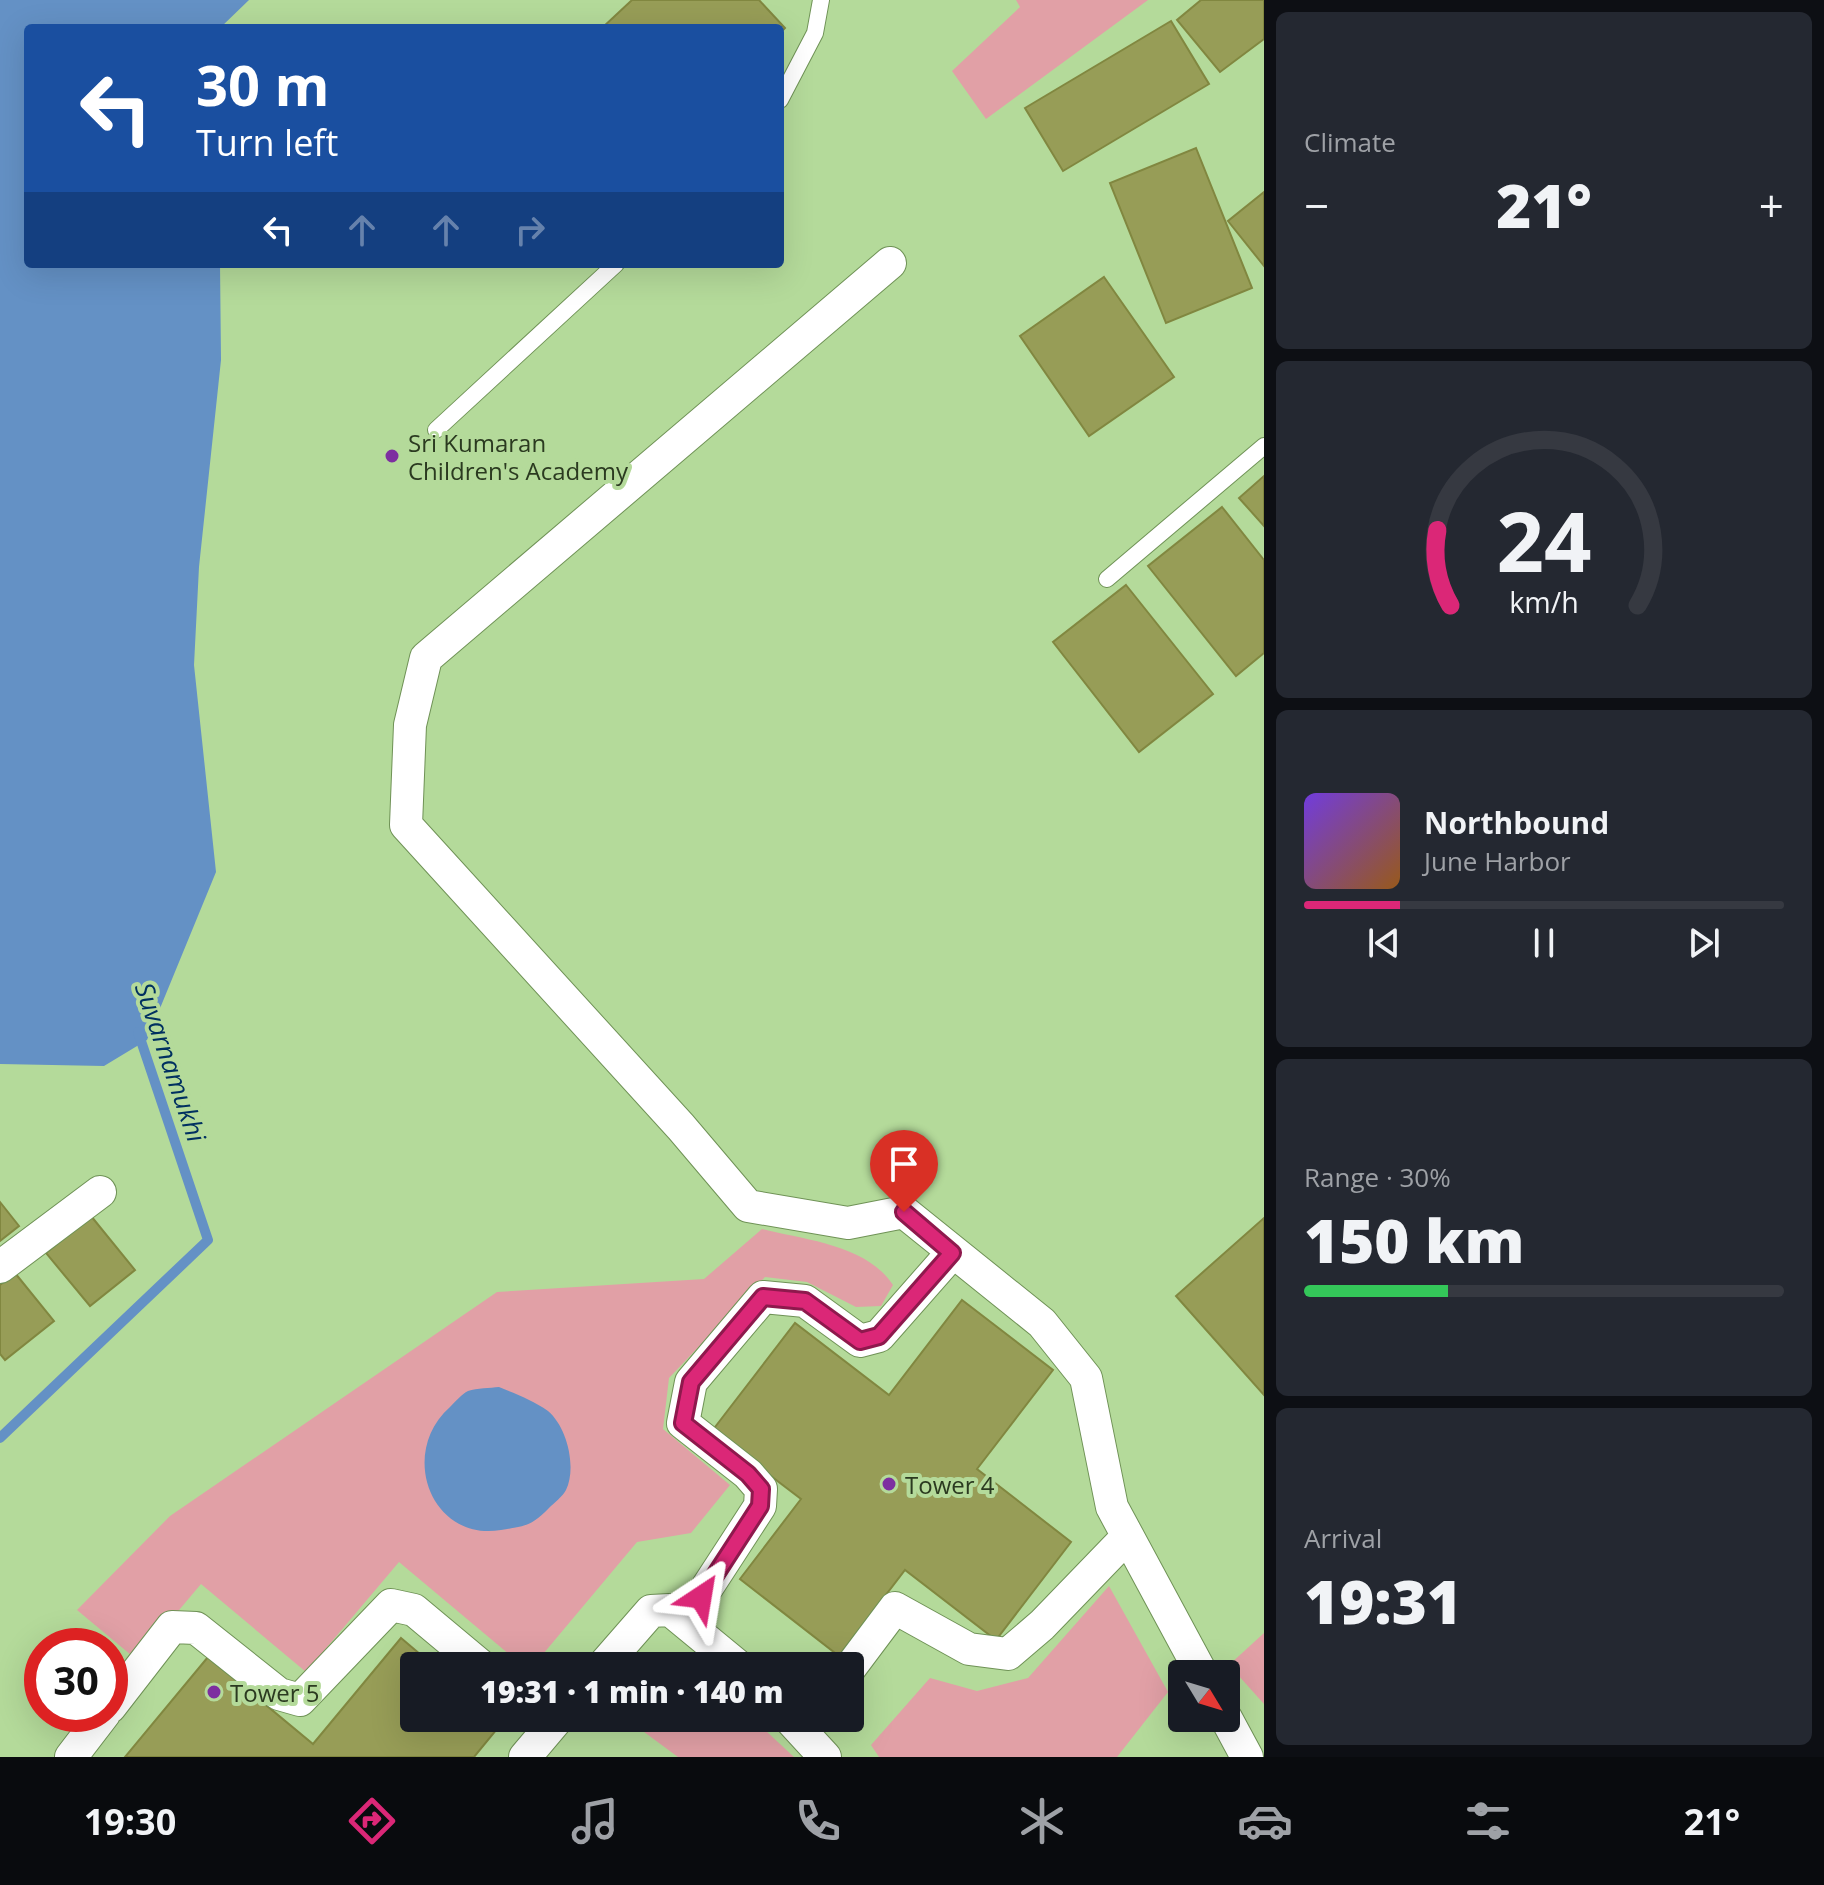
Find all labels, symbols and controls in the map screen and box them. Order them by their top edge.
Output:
text: 30 m [196,46,330,122]
icon: left [64,56,168,160]
text: Turn left [196,118,338,167]
text: Climate [1304,124,1396,160]
text: 21° [1496,164,1592,246]
text: − [1304,175,1329,235]
text: + [1759,175,1784,235]
icon: left [256,208,300,252]
icon: ahead [340,208,384,252]
icon: ahead [424,208,468,252]
icon: right [508,208,552,252]
place label: Sri Kumaran Children's Academy [408,426,629,487]
marker: Sri Kumaran Children's Academy [383,447,401,465]
text: 24 [1496,482,1592,595]
text: km/h [1509,582,1579,621]
text: Northbound [1424,802,1609,843]
text: June Harbor [1424,843,1571,879]
icon: previous [1362,921,1406,965]
icon: pause [1522,921,1566,965]
icon: next [1682,921,1726,965]
water label: Suvarnamukhi [127,977,215,1147]
pin [870,1130,938,1212]
icon: arrive [882,1142,926,1186]
text: Range · 30% [1304,1159,1451,1195]
text: 150 km [1304,1199,1525,1281]
place label: Tower 4 [905,1468,995,1501]
marker: Tower 4 [880,1475,898,1493]
text: Arrival [1304,1520,1382,1556]
position arrow [659,1555,743,1639]
text: 19:31 [1304,1560,1462,1642]
speed limit sign: 30 [24,1628,128,1732]
north arrow [1168,1660,1240,1732]
map controls [1168,1660,1240,1732]
text: 19:31 · 1 min · 140 m [480,1671,784,1712]
place label: Tower 5 [230,1676,320,1709]
marker: Tower 5 [205,1683,223,1701]
icon: directions [344,1793,400,1849]
icon: music [567,1793,623,1849]
icon: phone [790,1793,846,1849]
icon: climate [1014,1793,1070,1849]
icon: car [1237,1793,1293,1849]
icon: filters [1460,1793,1516,1849]
text: 19:30 [84,1797,176,1846]
text: 21° [1684,1797,1740,1846]

